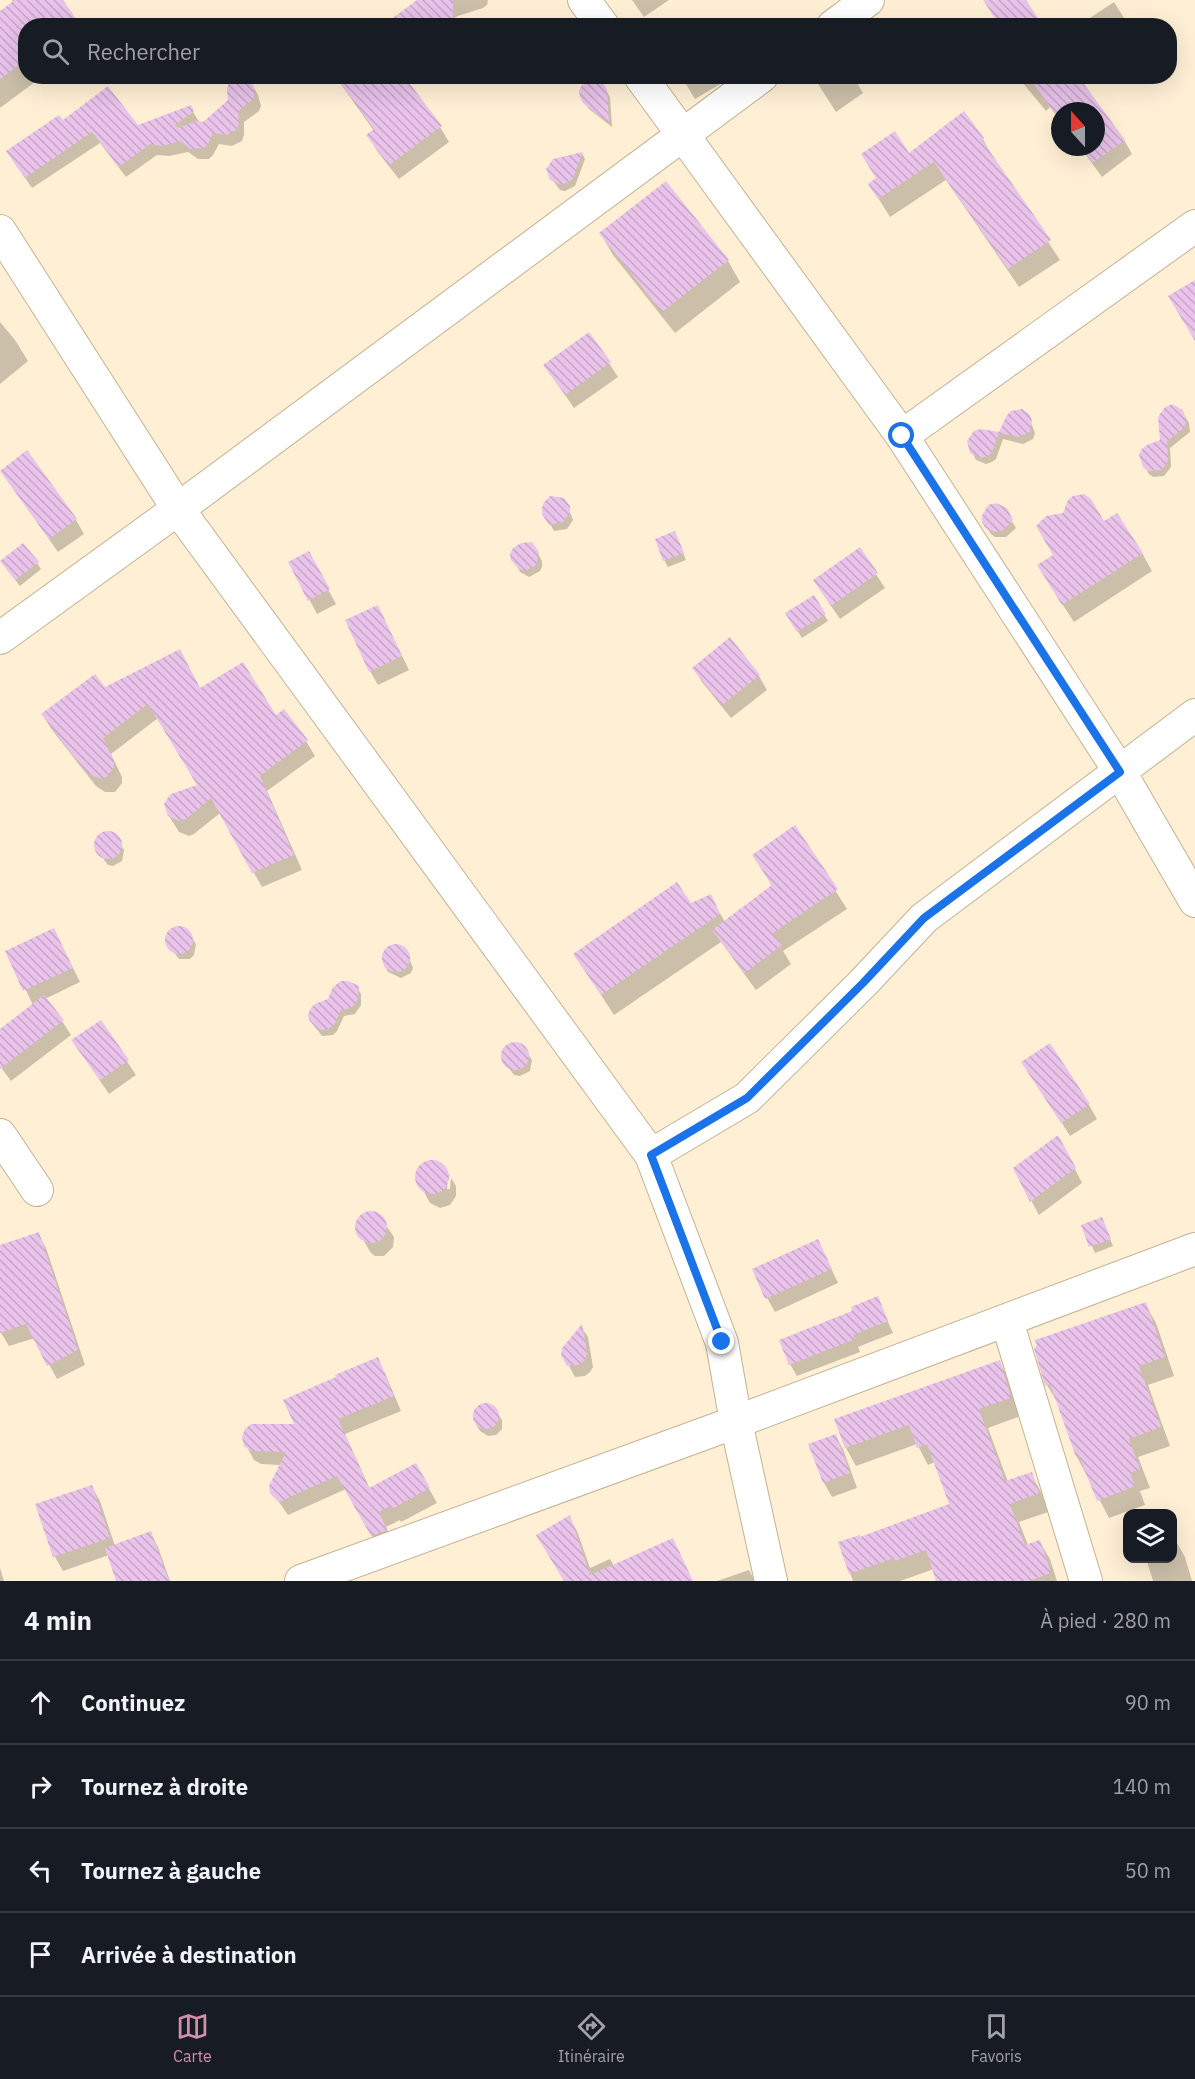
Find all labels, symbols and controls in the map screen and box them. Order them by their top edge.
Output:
search box [18,18,1177,84]
icon: search [39,35,72,68]
text: Rechercher [87,37,200,66]
north arrow [1051,102,1105,156]
route start [888,422,914,448]
route end [708,1328,734,1354]
map controls [1123,1509,1177,1563]
button: layers [1123,1509,1177,1563]
text: 4 min [24,1603,92,1637]
text: À pied · 280 m [1040,1607,1171,1634]
icon: ahead [24,1686,57,1719]
text: Continuez [81,1688,185,1717]
text: 90 m [1125,1689,1171,1716]
icon: right [24,1770,57,1803]
text: Tournez à droite [81,1772,248,1801]
text: 140 m [1113,1773,1171,1800]
icon: left [24,1854,57,1887]
text: Tournez à gauche [81,1856,261,1885]
text: 50 m [1125,1857,1171,1884]
icon: arrive [24,1938,57,1971]
text: Arrivée à destination [81,1940,297,1969]
tab: Carte [173,2010,212,2066]
tab: Itinéraire [558,2010,625,2066]
tab: Favoris [971,2010,1022,2066]

